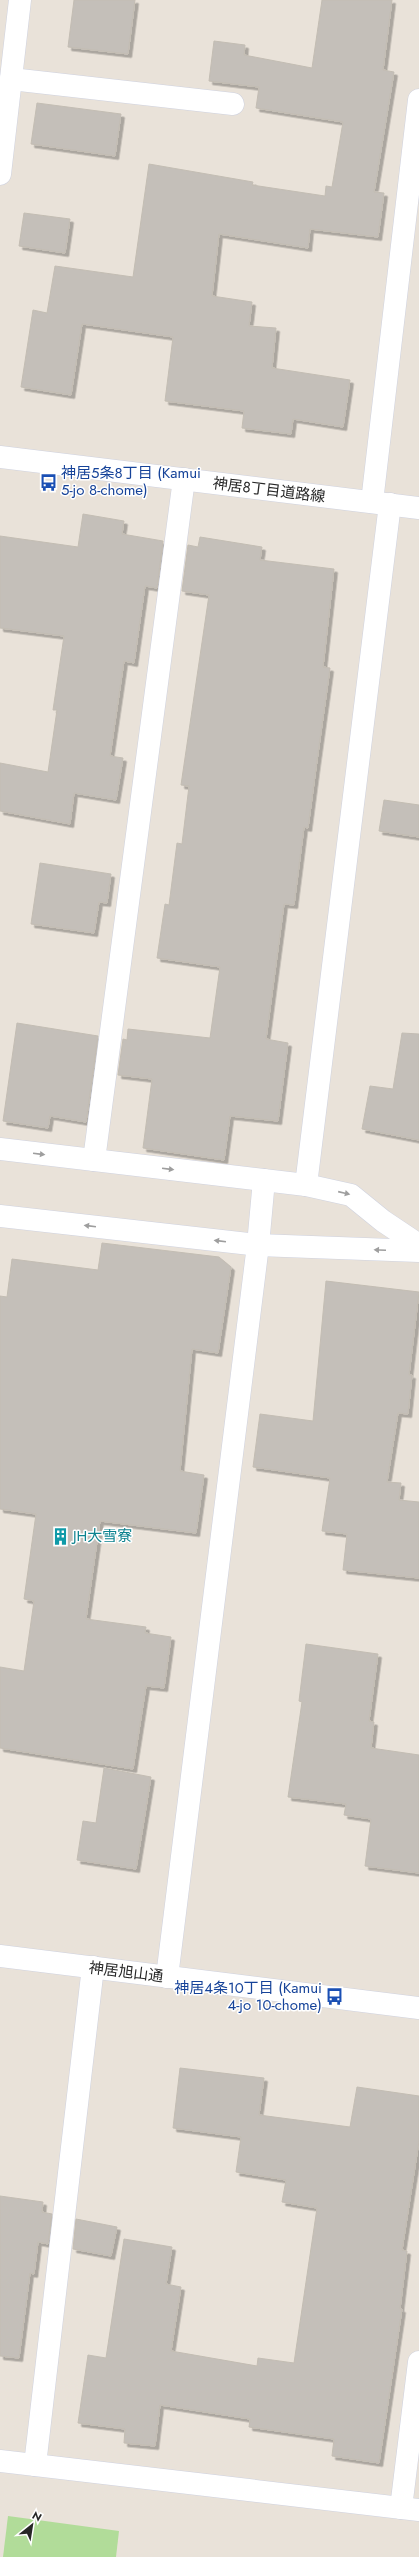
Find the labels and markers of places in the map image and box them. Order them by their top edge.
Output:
place label: 神居5条8丁目 (Kamui 5-jo 8-chome) [61,462,201,501]
bus stop icon: 神居5条8丁目 (Kamui 5-jo 8-chome) [38,472,58,492]
place label: JH大雪寮 [71,1525,132,1547]
building icon: JH大雪寮 [50,1526,70,1546]
place label: 神居4条10丁目 (Kamui 4-jo 10-chome) [174,1977,322,2016]
bus stop icon: 神居4条10丁目 (Kamui 4-jo 10-chome) [325,1987,345,2007]

